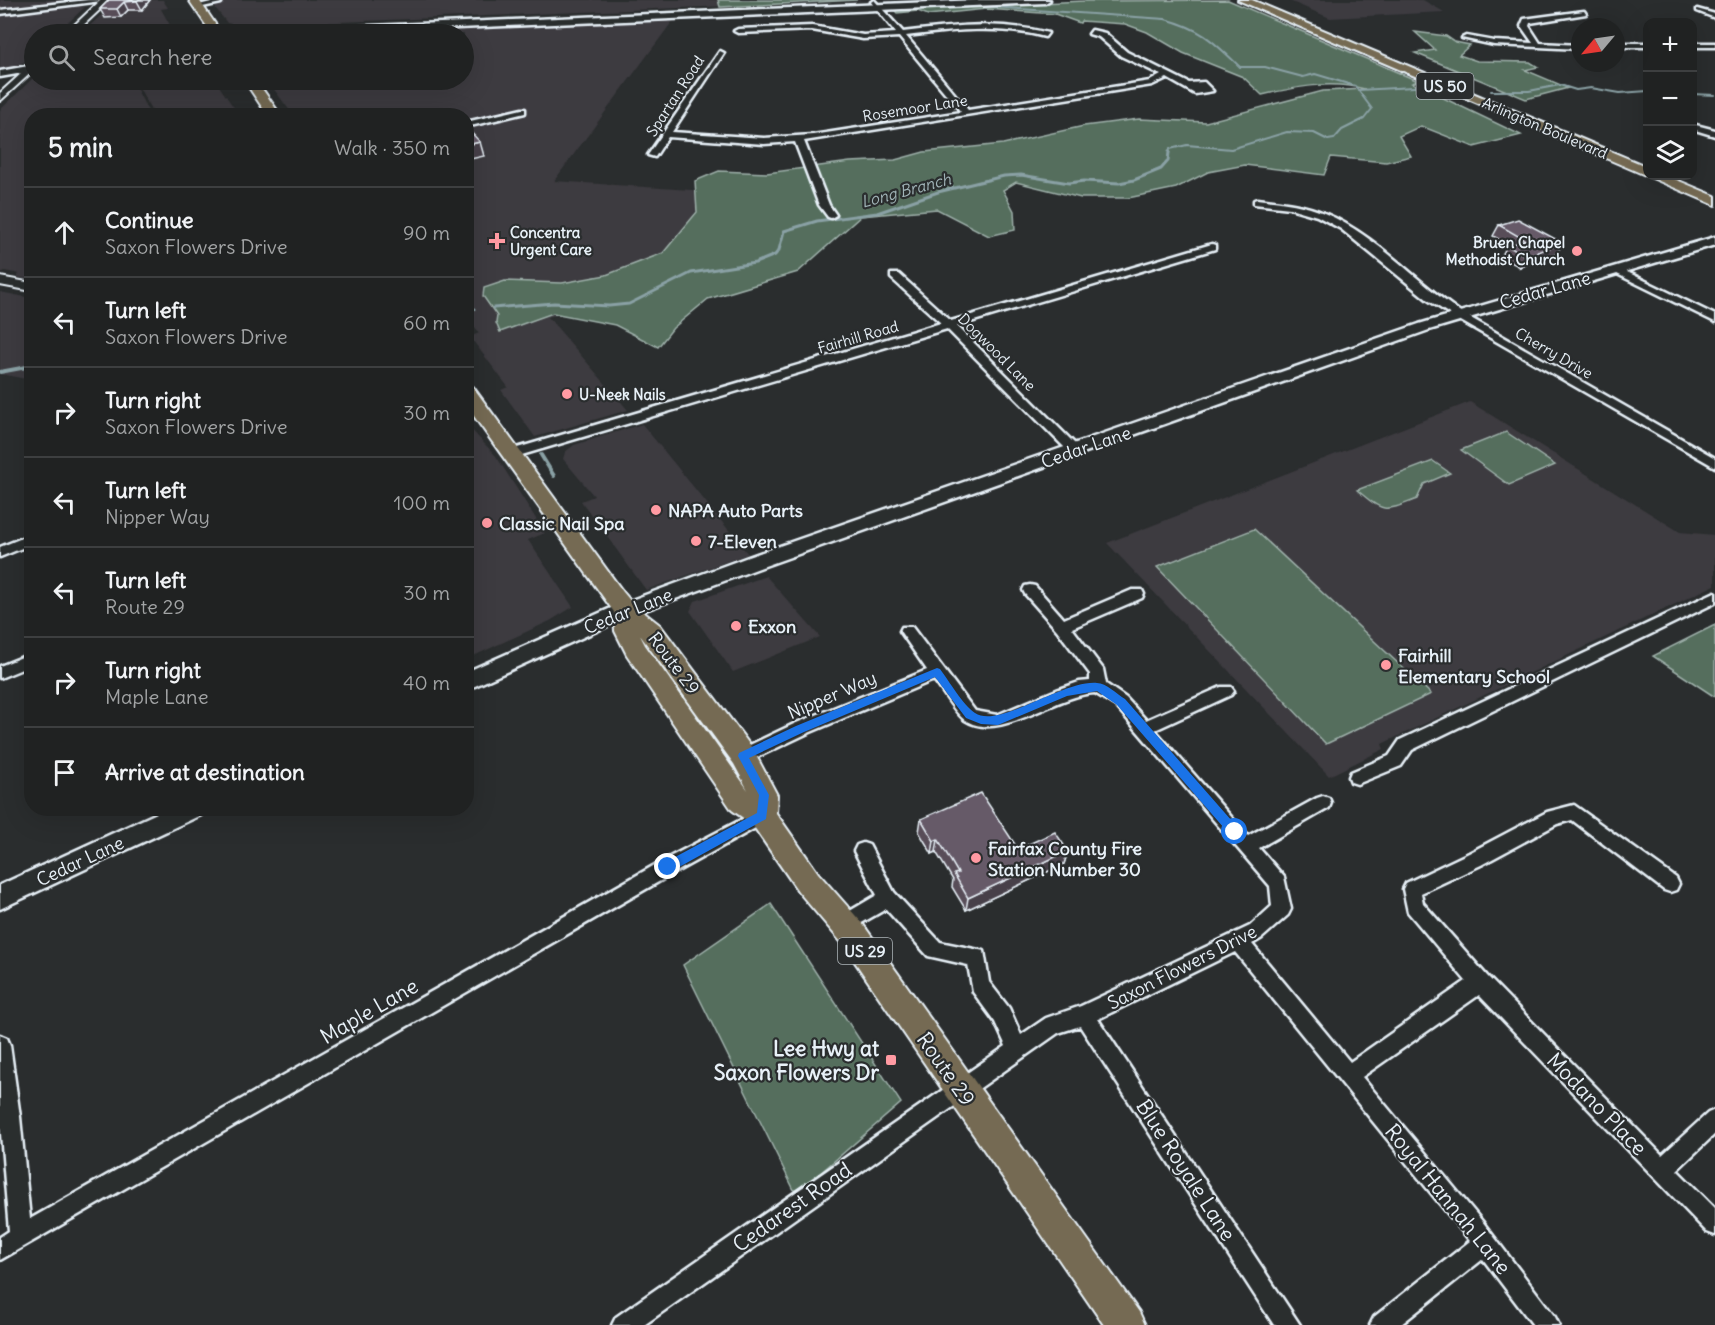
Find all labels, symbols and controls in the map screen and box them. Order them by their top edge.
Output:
north arrow [1571,18,1625,72]
map controls [1643,18,1697,180]
button: + [1643,18,1697,72]
search box [24,24,474,90]
icon: search [45,41,78,74]
text: Search here [93,43,212,71]
street label: Spartan Road [642,52,708,140]
button: − [1643,72,1697,126]
road number: US 50 [1416,73,1474,99]
street label: Rosemoor Lane [861,90,969,126]
street label: Arlington Boulevard [1479,93,1611,163]
button: layers [1643,126,1697,180]
text: 5 min [48,131,113,164]
text: Walk · 350 m [334,135,450,160]
water label: Long Branch [859,168,954,212]
text: Continue [105,206,194,234]
icon: ahead [48,216,81,249]
text: 90 m [403,220,450,245]
place label: Concentra Urgent Care [510,223,592,260]
marker: Concentra Urgent Care [488,232,506,250]
place label: Bruen Chapel Methodist Church [1446,233,1565,269]
text: Saxon Flowers Drive [105,234,287,259]
marker: Bruen Chapel Methodist Church [1570,244,1584,258]
street label: Cedar Lane [1497,266,1593,314]
text: Turn left [105,296,186,324]
icon: left [48,306,81,339]
street label: Dogwood Lane [954,309,1040,395]
text: 60 m [403,310,450,335]
street label: Fairhill Road [815,316,901,358]
street label: Cherry Drive [1512,323,1596,383]
text: Saxon Flowers Drive [105,324,287,349]
place label: U-Neek Nails [579,385,666,404]
text: Turn right [105,386,201,414]
marker: U-Neek Nails [560,387,574,401]
icon: right [48,396,81,429]
text: 30 m [403,400,450,425]
text: Saxon Flowers Drive [105,414,287,439]
street label: Cedar Lane [1038,421,1134,473]
text: Turn left [105,476,186,504]
icon: left [48,486,81,519]
text: 100 m [393,490,450,515]
place label: NAPA Auto Parts [668,499,803,522]
marker: NAPA Auto Parts [649,503,663,517]
text: Nipper Way [105,504,210,529]
place label: Classic Nail Spa [499,512,624,535]
marker: Classic Nail Spa [480,516,494,530]
place label: 7-Eleven [708,530,778,553]
marker: 7-Eleven [689,534,703,548]
text: Turn left [105,566,186,594]
icon: left [48,576,81,609]
text: 30 m [403,580,450,605]
street label: Cedar Lane [580,583,676,639]
text: Route 29 [105,594,185,619]
place label: Exxon [748,615,797,638]
marker: Exxon [729,619,743,633]
street label: Route 29 [643,627,705,699]
place label: Fairhill Elementary School [1398,644,1550,688]
text: Turn right [105,656,201,684]
marker: Fairhill Elementary School [1379,658,1393,672]
icon: right [48,666,81,699]
street label: Nipper Way [784,666,880,724]
text: 40 m [403,670,450,695]
text: Maple Lane [105,684,208,709]
icon: arrive [48,756,81,789]
text: Arrive at destination [105,758,305,786]
route start [1221,818,1247,844]
street label: Cedar Lane [33,831,127,891]
place label: Fairfax County Fire Station Number 30 [988,837,1142,881]
marker: Fairfax County Fire Station Number 30 [969,851,983,865]
route end [654,853,680,879]
street label: Saxon Flowers Drive [1104,919,1260,1015]
road number: US 29 [838,938,892,964]
street label: Maple Lane [315,972,423,1050]
street label: Route 29 [911,1027,981,1111]
place label: Lee Hwy at Saxon Flowers Dr [714,1035,880,1086]
street label: Modano Place [1541,1047,1653,1161]
marker: Lee Hwy at Saxon Flowers Dr [884,1053,898,1067]
street label: Blue Royale Lane [1130,1094,1242,1246]
street label: Royal Hannah Lane [1379,1118,1517,1280]
street label: Cedarest Road [727,1156,857,1258]

